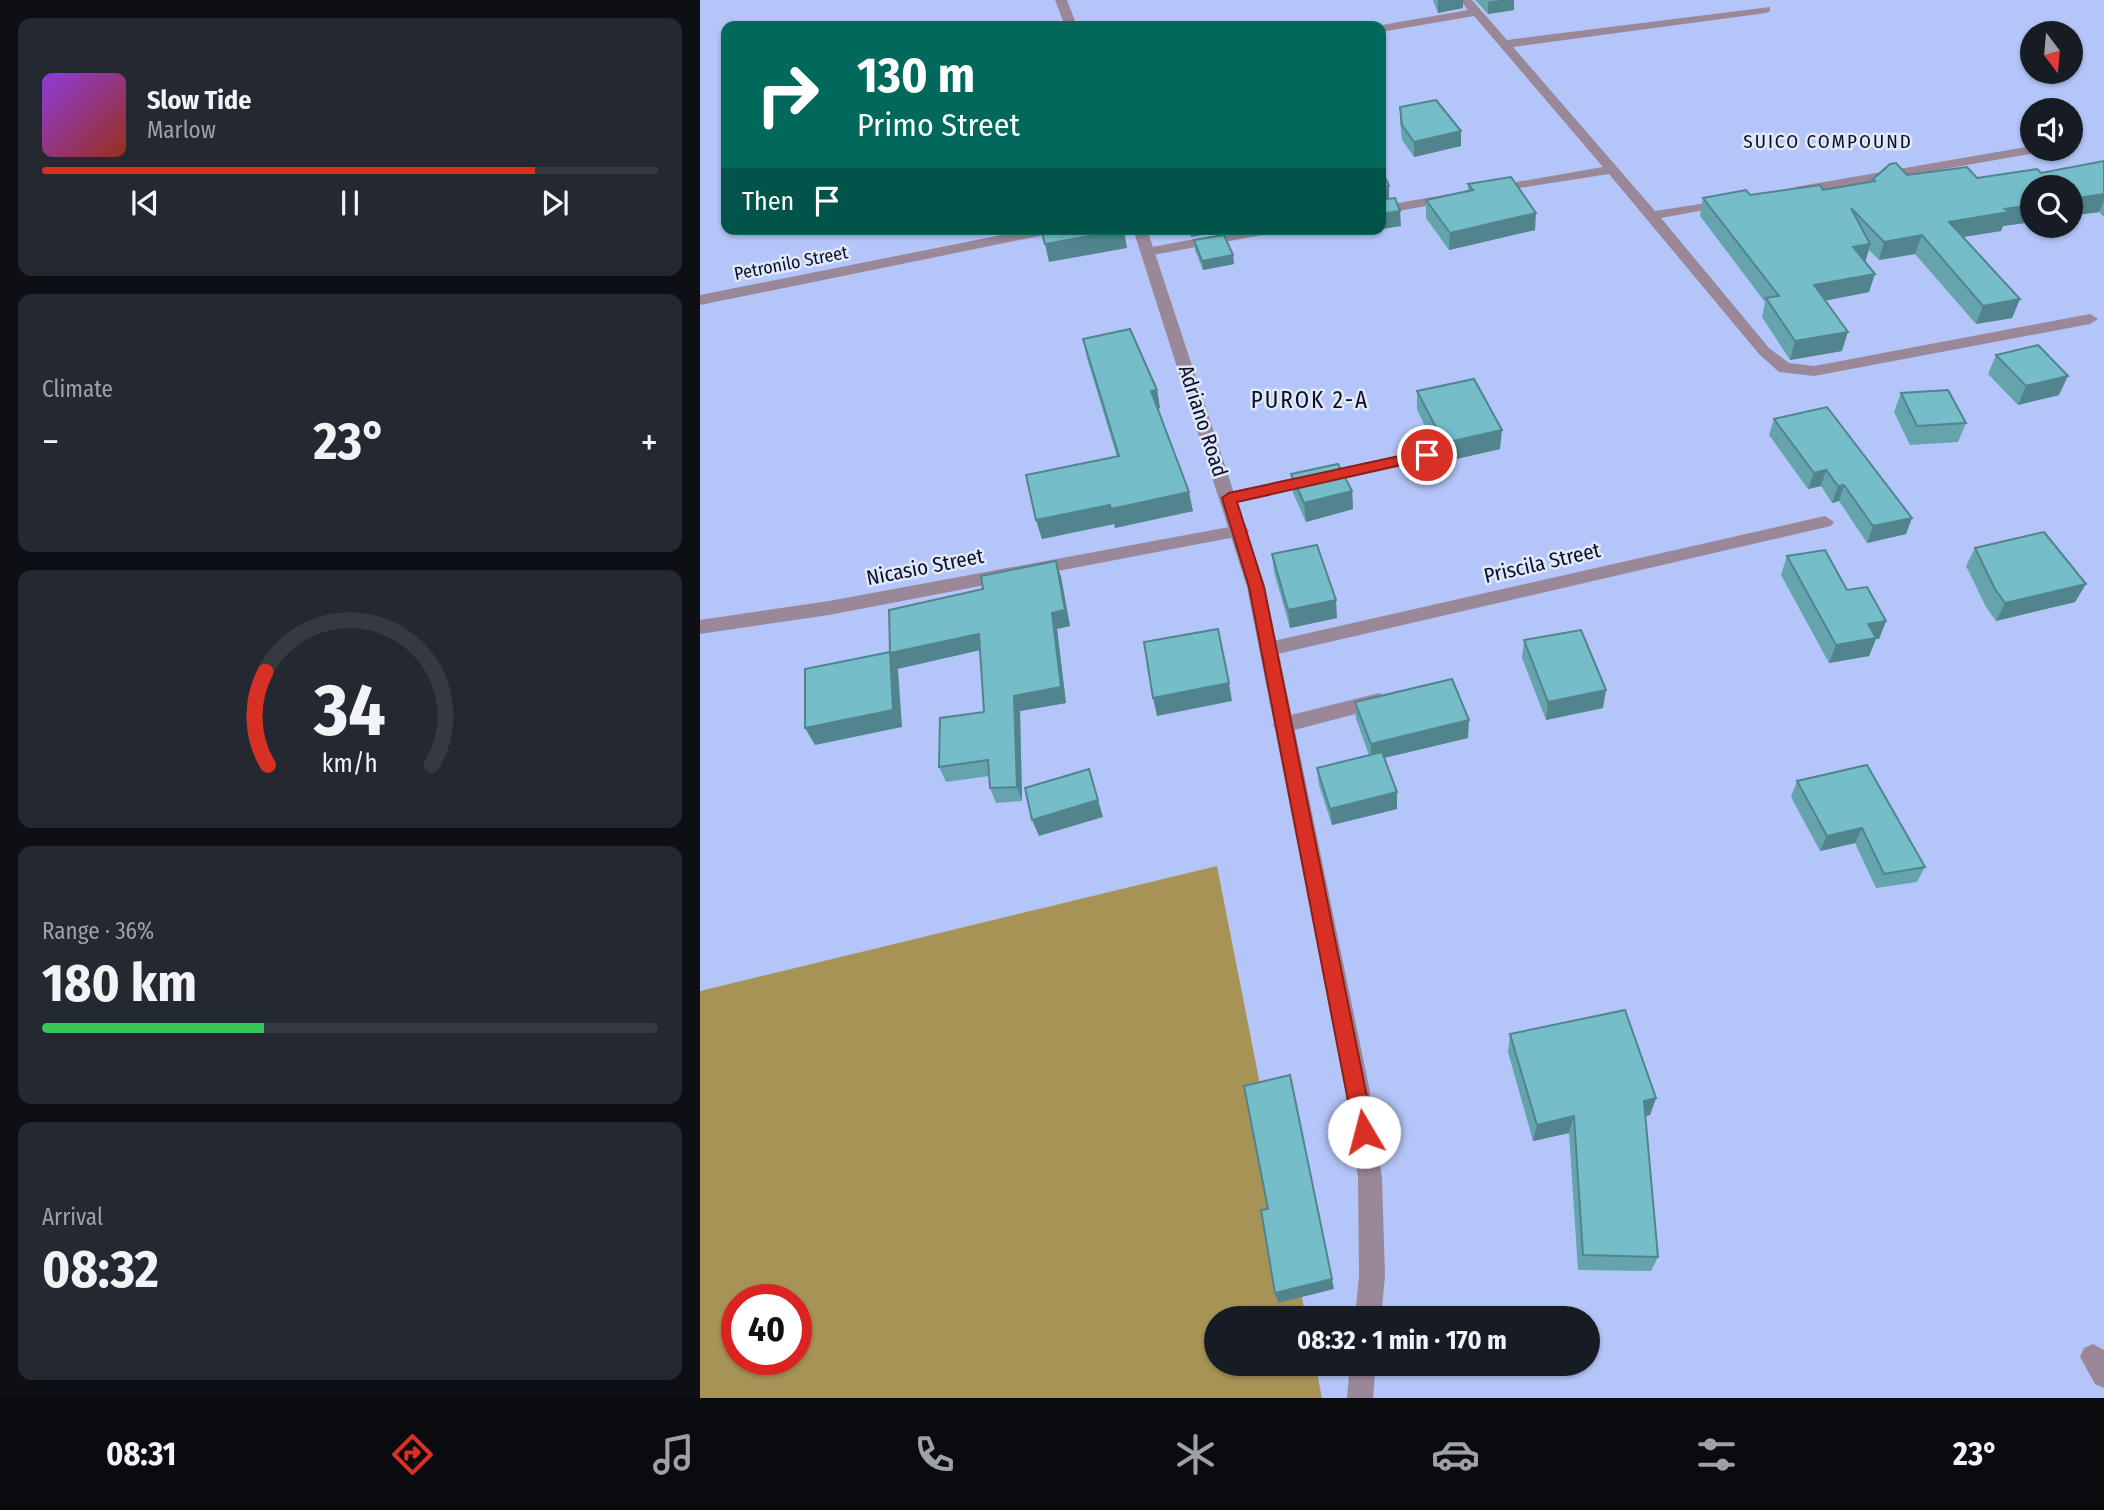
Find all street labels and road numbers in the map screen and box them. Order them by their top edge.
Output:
street label: Petronilo Street [732,241,850,285]
street label: Adriano Road [1173,362,1233,480]
street label: Priscila Street [1481,537,1603,589]
street label: Nicasio Street [864,543,986,591]

